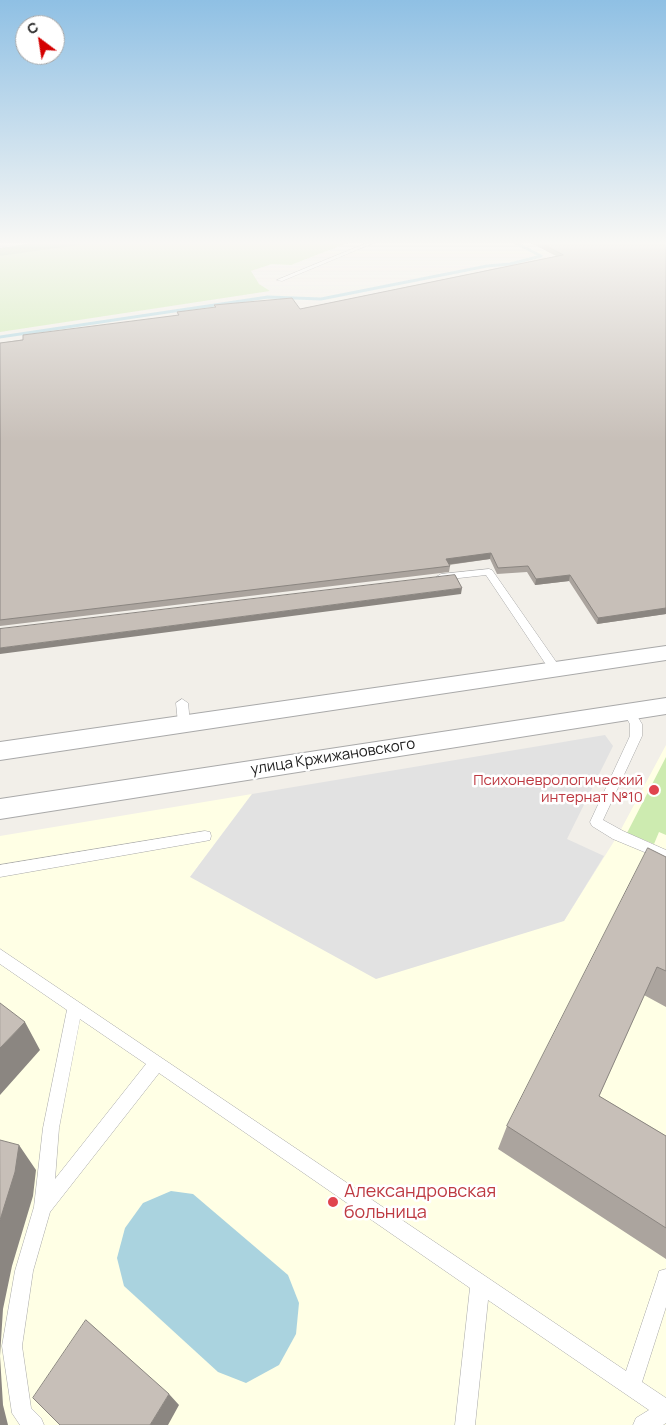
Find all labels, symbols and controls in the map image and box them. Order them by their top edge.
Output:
north arrow [15,15,65,65]
text: С [23,17,42,38]
street label: улица Кржижановского [249,735,417,779]
place label: Психоневрологический интернат №10 [473,772,643,807]
marker: Психоневрологический интернат №10 [647,783,661,797]
place label: Александровская больница [344,1181,496,1224]
marker: Александровская больница [326,1195,340,1209]

